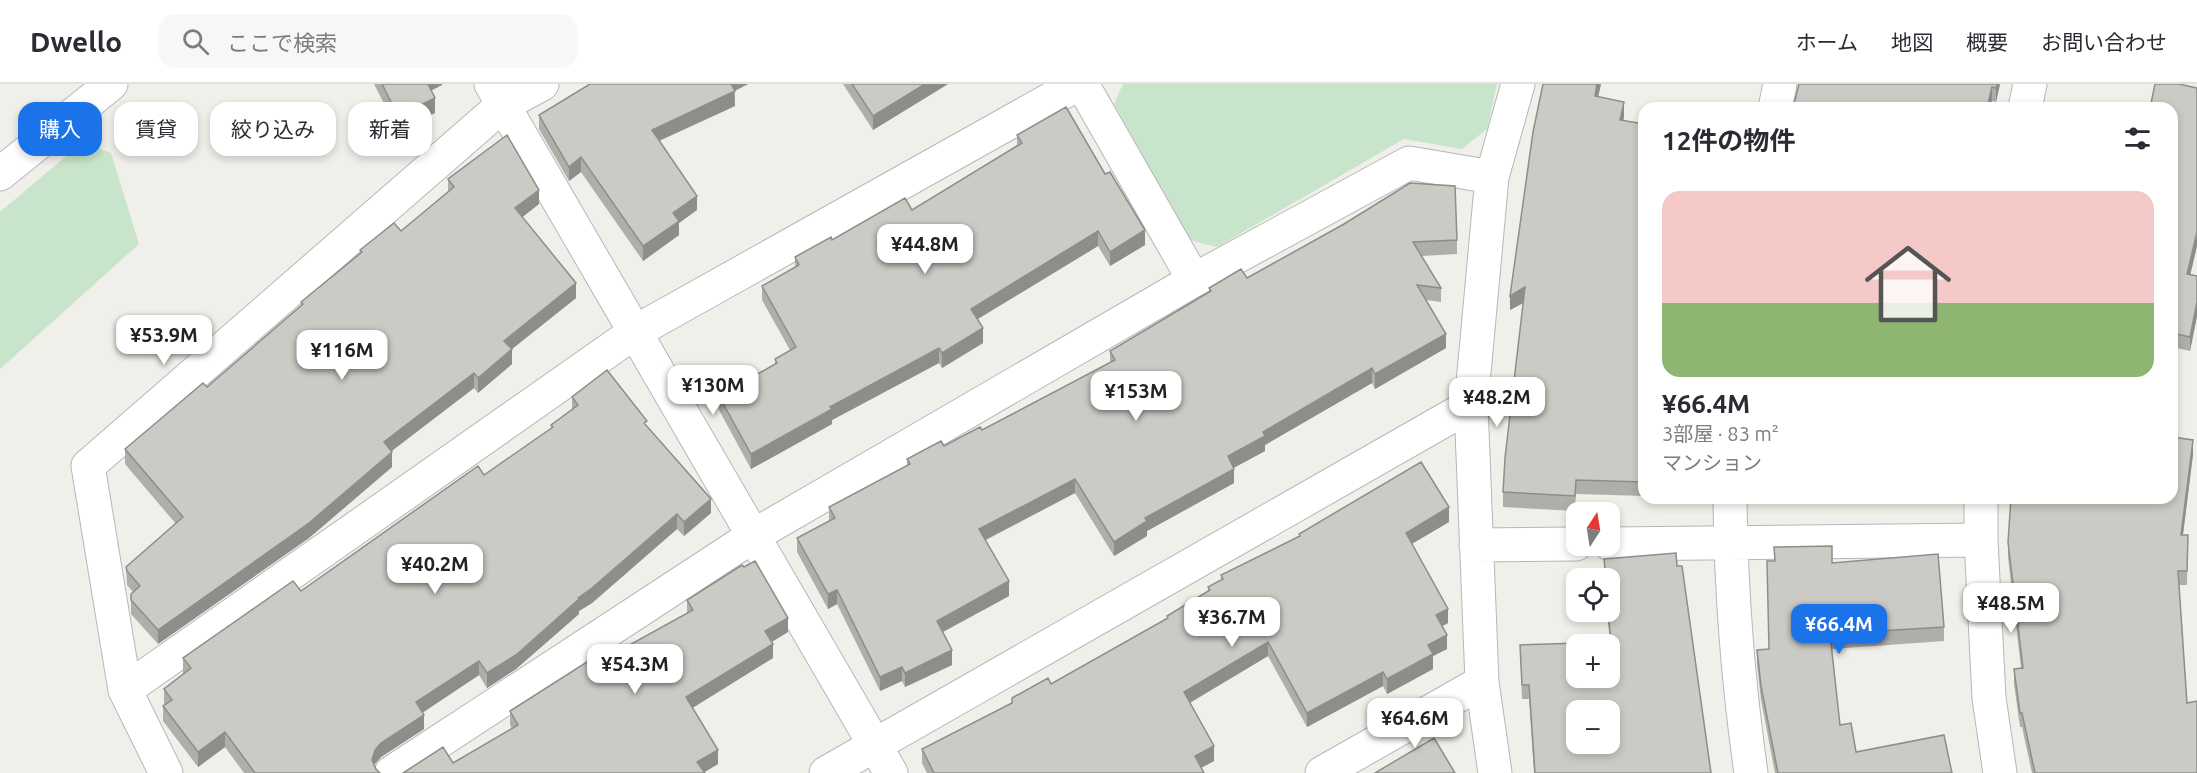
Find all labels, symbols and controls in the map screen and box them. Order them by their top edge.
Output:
search box [158,14,578,68]
icon: search [179,25,212,58]
text: Dwello [30,26,122,57]
text: ここで検索 [227,30,337,55]
text: ホーム [1796,30,1858,54]
text: 地図 [1891,30,1933,54]
text: 概要 [1966,30,2008,54]
text: お問い合わせ [2041,30,2167,54]
chip: 購入 [18,102,102,156]
chip: 賃貸 [114,102,198,156]
chip: 絞り込み [210,102,336,156]
chip: 新着 [348,102,432,156]
icon: filters [2121,122,2154,155]
text: 12件の物件 [1662,126,1795,155]
pin: ¥44.8M [876,224,974,275]
icon: home [1854,230,1962,338]
text: ¥44.8M [891,232,959,255]
pin: ¥53.9M [115,315,213,366]
text: ¥53.9M [130,323,198,346]
pin: ¥116M [300,330,384,381]
text: ¥116M [311,338,373,361]
pin: ¥130M [671,365,755,416]
pin: ¥153M [1094,371,1178,422]
text: ¥130M [682,373,744,396]
pin: ¥48.2M [1448,377,1546,428]
text: ¥153M [1105,379,1167,402]
text: ¥48.2M [1463,385,1531,408]
text: ¥66.4M [1662,389,1750,418]
text: 3部屋 · 83 m² [1662,422,1779,445]
text: マンション [1662,451,1762,474]
north arrow [1566,502,1620,556]
map controls [1566,502,1620,754]
pin: ¥40.2M [386,544,484,595]
text: ¥40.2M [401,552,469,575]
button: locate [1566,568,1620,622]
pin: ¥48.5M [1962,583,2060,634]
text: ¥48.5M [1977,591,2045,614]
pin: ¥36.7M [1183,597,1281,648]
pin: ¥66.4M [1790,604,1888,655]
text: ¥36.7M [1198,605,1266,628]
text: ¥66.4M [1805,612,1873,635]
button: + [1566,634,1620,688]
pin: ¥54.3M [586,644,684,695]
text: ¥54.3M [601,652,669,675]
pin: ¥64.6M [1366,698,1464,749]
button: − [1566,700,1620,754]
text: ¥64.6M [1381,706,1449,729]

